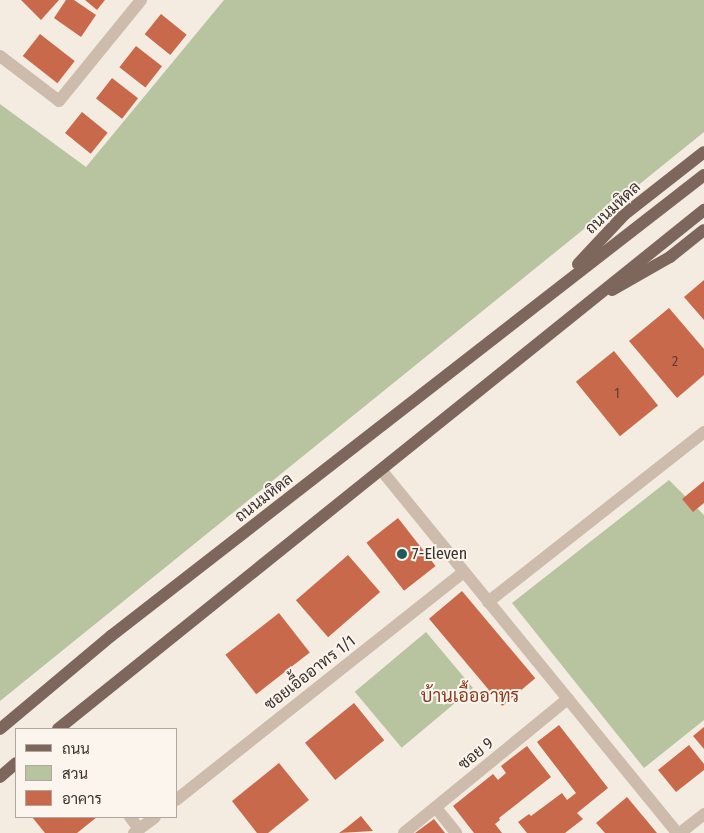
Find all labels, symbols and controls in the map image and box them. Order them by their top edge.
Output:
street label: ถนนมหิดล [581,178,645,238]
house number: 2 [672,354,678,370]
house number: 1 [614,386,620,402]
street label: ถนนมหิดล [231,469,297,527]
place label: 7-Eleven [412,544,467,564]
marker: 7-Eleven [396,548,408,560]
street label: ซอยเอื้ออาทร 1/1 [261,631,359,715]
district label: บ้านเอื้ออาทร [421,685,519,707]
legend [15,728,178,818]
street label: ซอย 9 [455,734,497,774]
text: ถนน [62,740,90,758]
text: สวน [62,765,88,783]
text: อาคาร [62,790,102,808]

